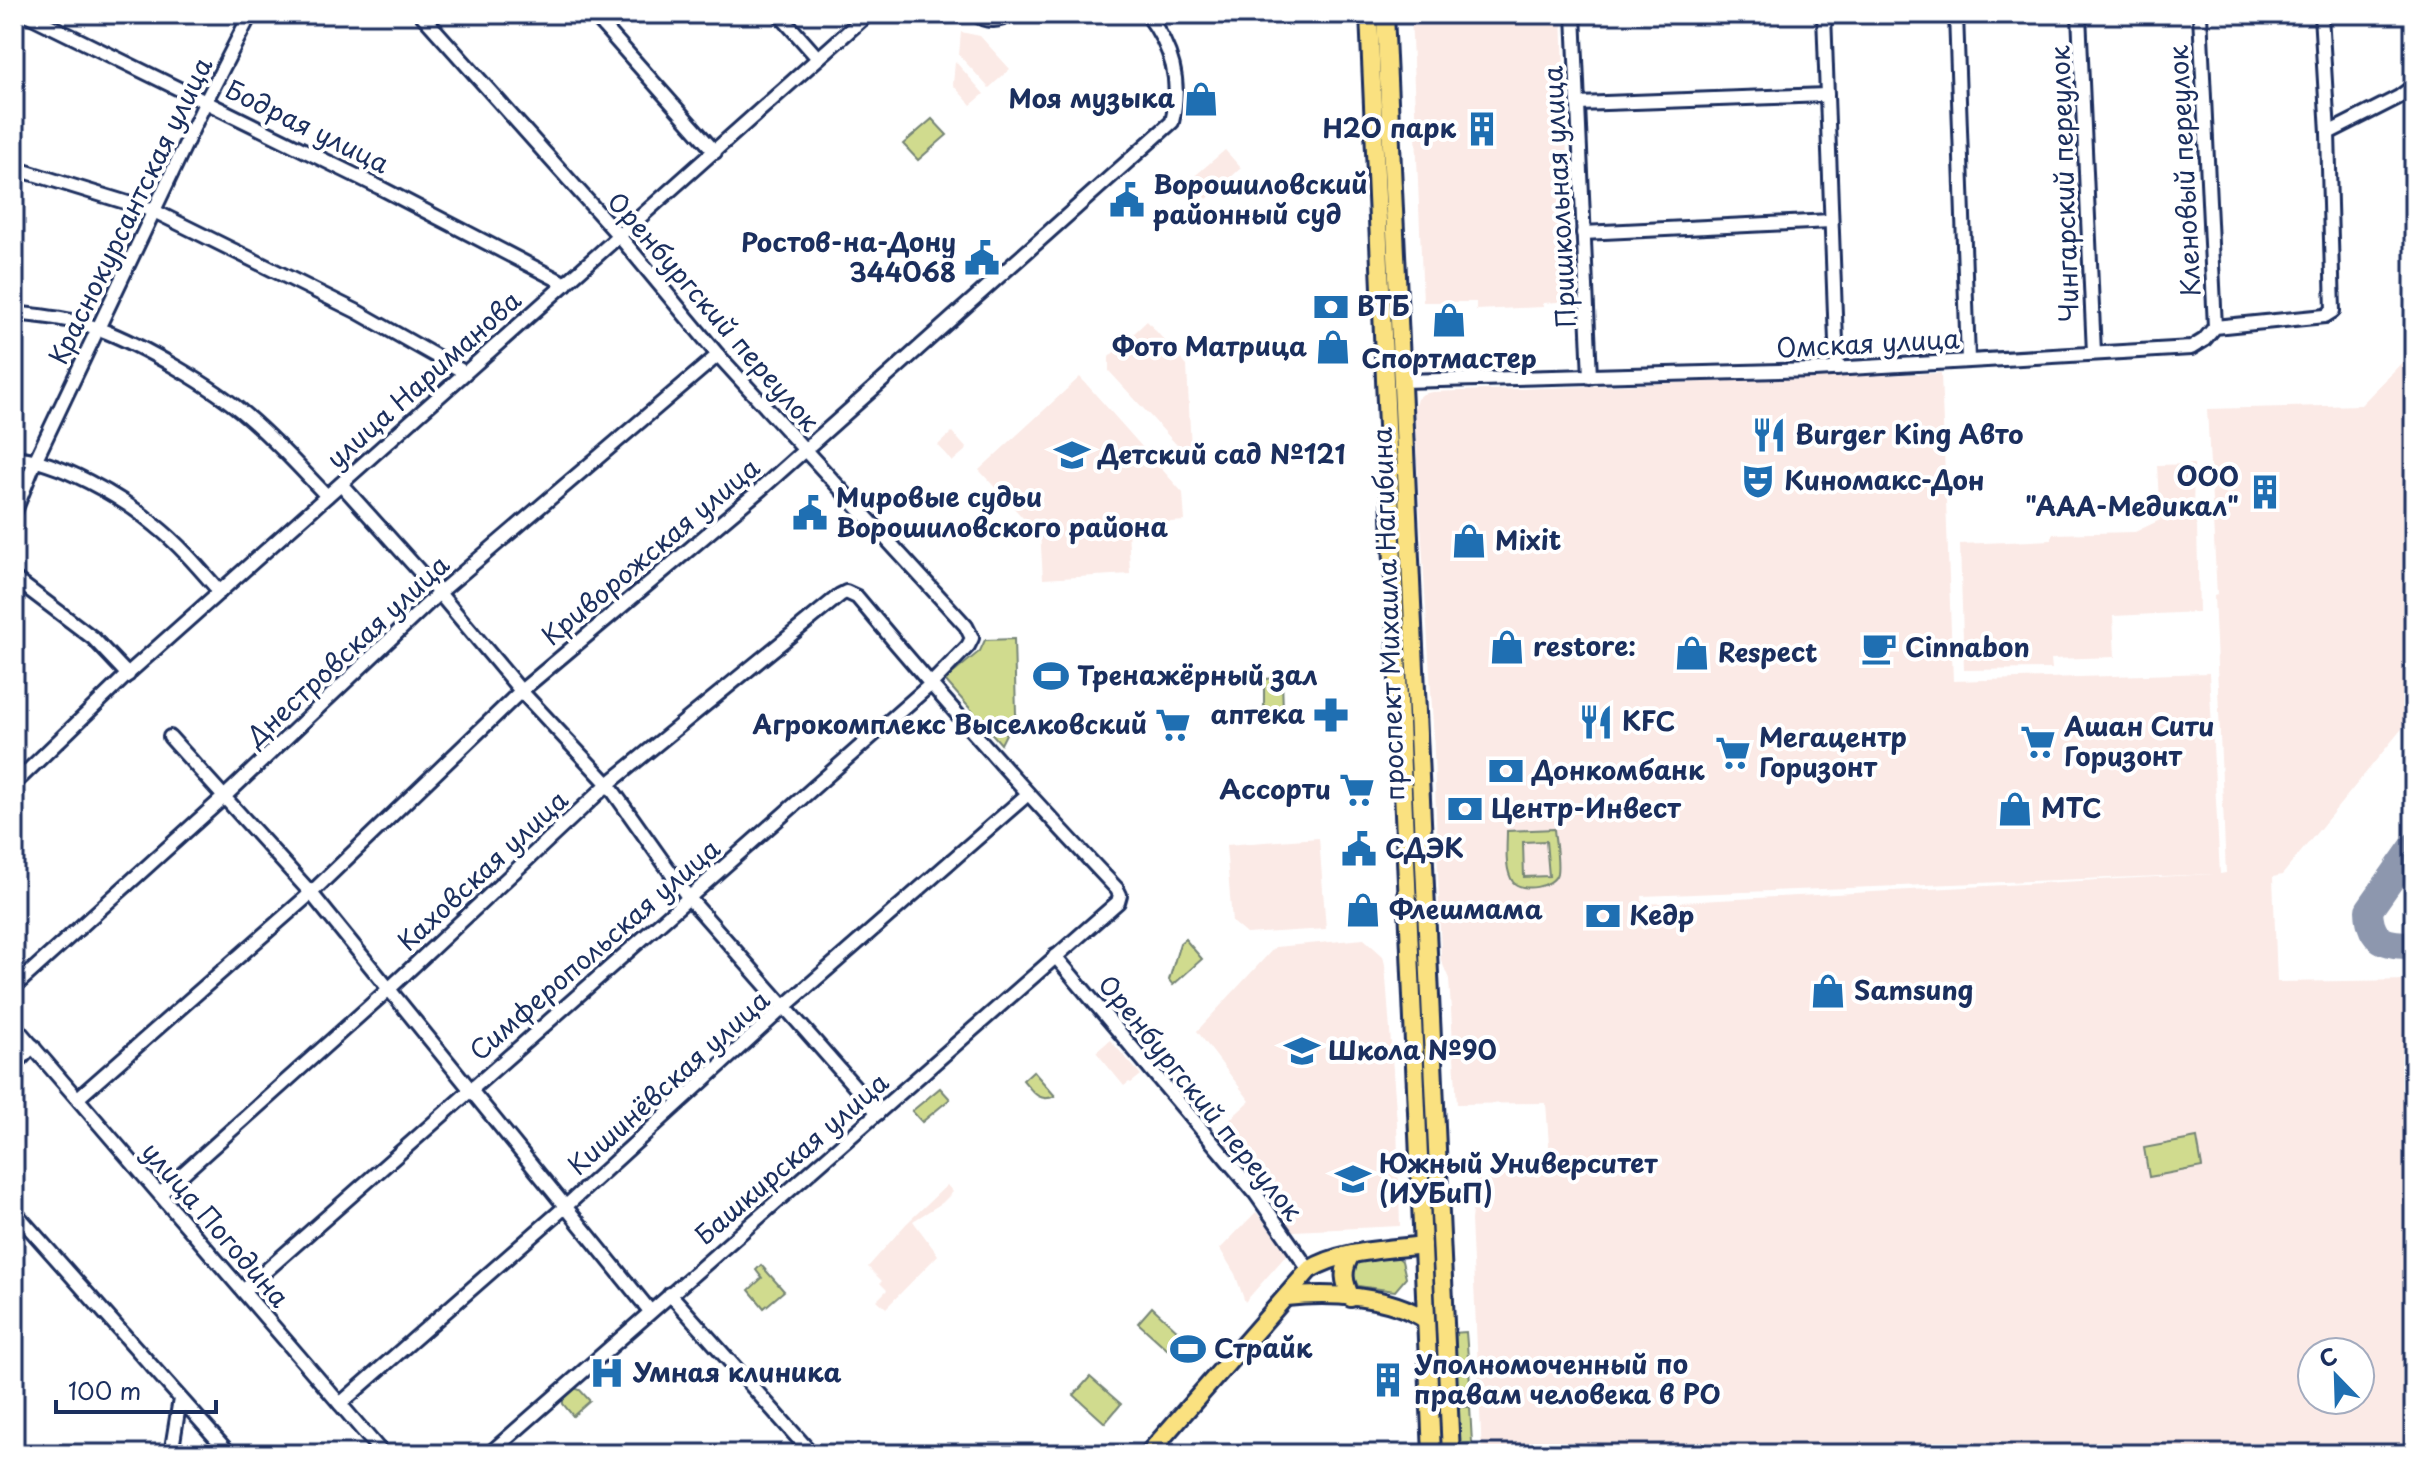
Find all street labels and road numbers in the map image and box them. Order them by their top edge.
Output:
street label: Чингарский переулок [2039,44,2088,323]
street label: Кленовый переулок [2157,44,2210,298]
street label: Краснокурсантская улица [38,50,221,371]
street label: Пришкольная улица [1532,64,1585,329]
street label: Бодрая улица [219,69,397,182]
street label: Оренбургский переулок [599,182,830,440]
street label: улица Нариманова [317,280,530,477]
street label: Омская улица [1775,318,1961,367]
street label: проспект Михаила Нагибина [1361,426,1414,802]
street label: Криворожская улица [533,447,768,654]
street label: Днестровская улица [236,545,458,755]
street label: Каховская улица [388,780,576,959]
street label: Симферопольская улица [460,828,728,1069]
street label: Оренбургский переулок [1089,966,1313,1229]
street label: Кишинёвская улица [558,980,778,1183]
street label: Башкирская улица [686,1062,897,1253]
street label: улица Погодина [133,1133,300,1316]

